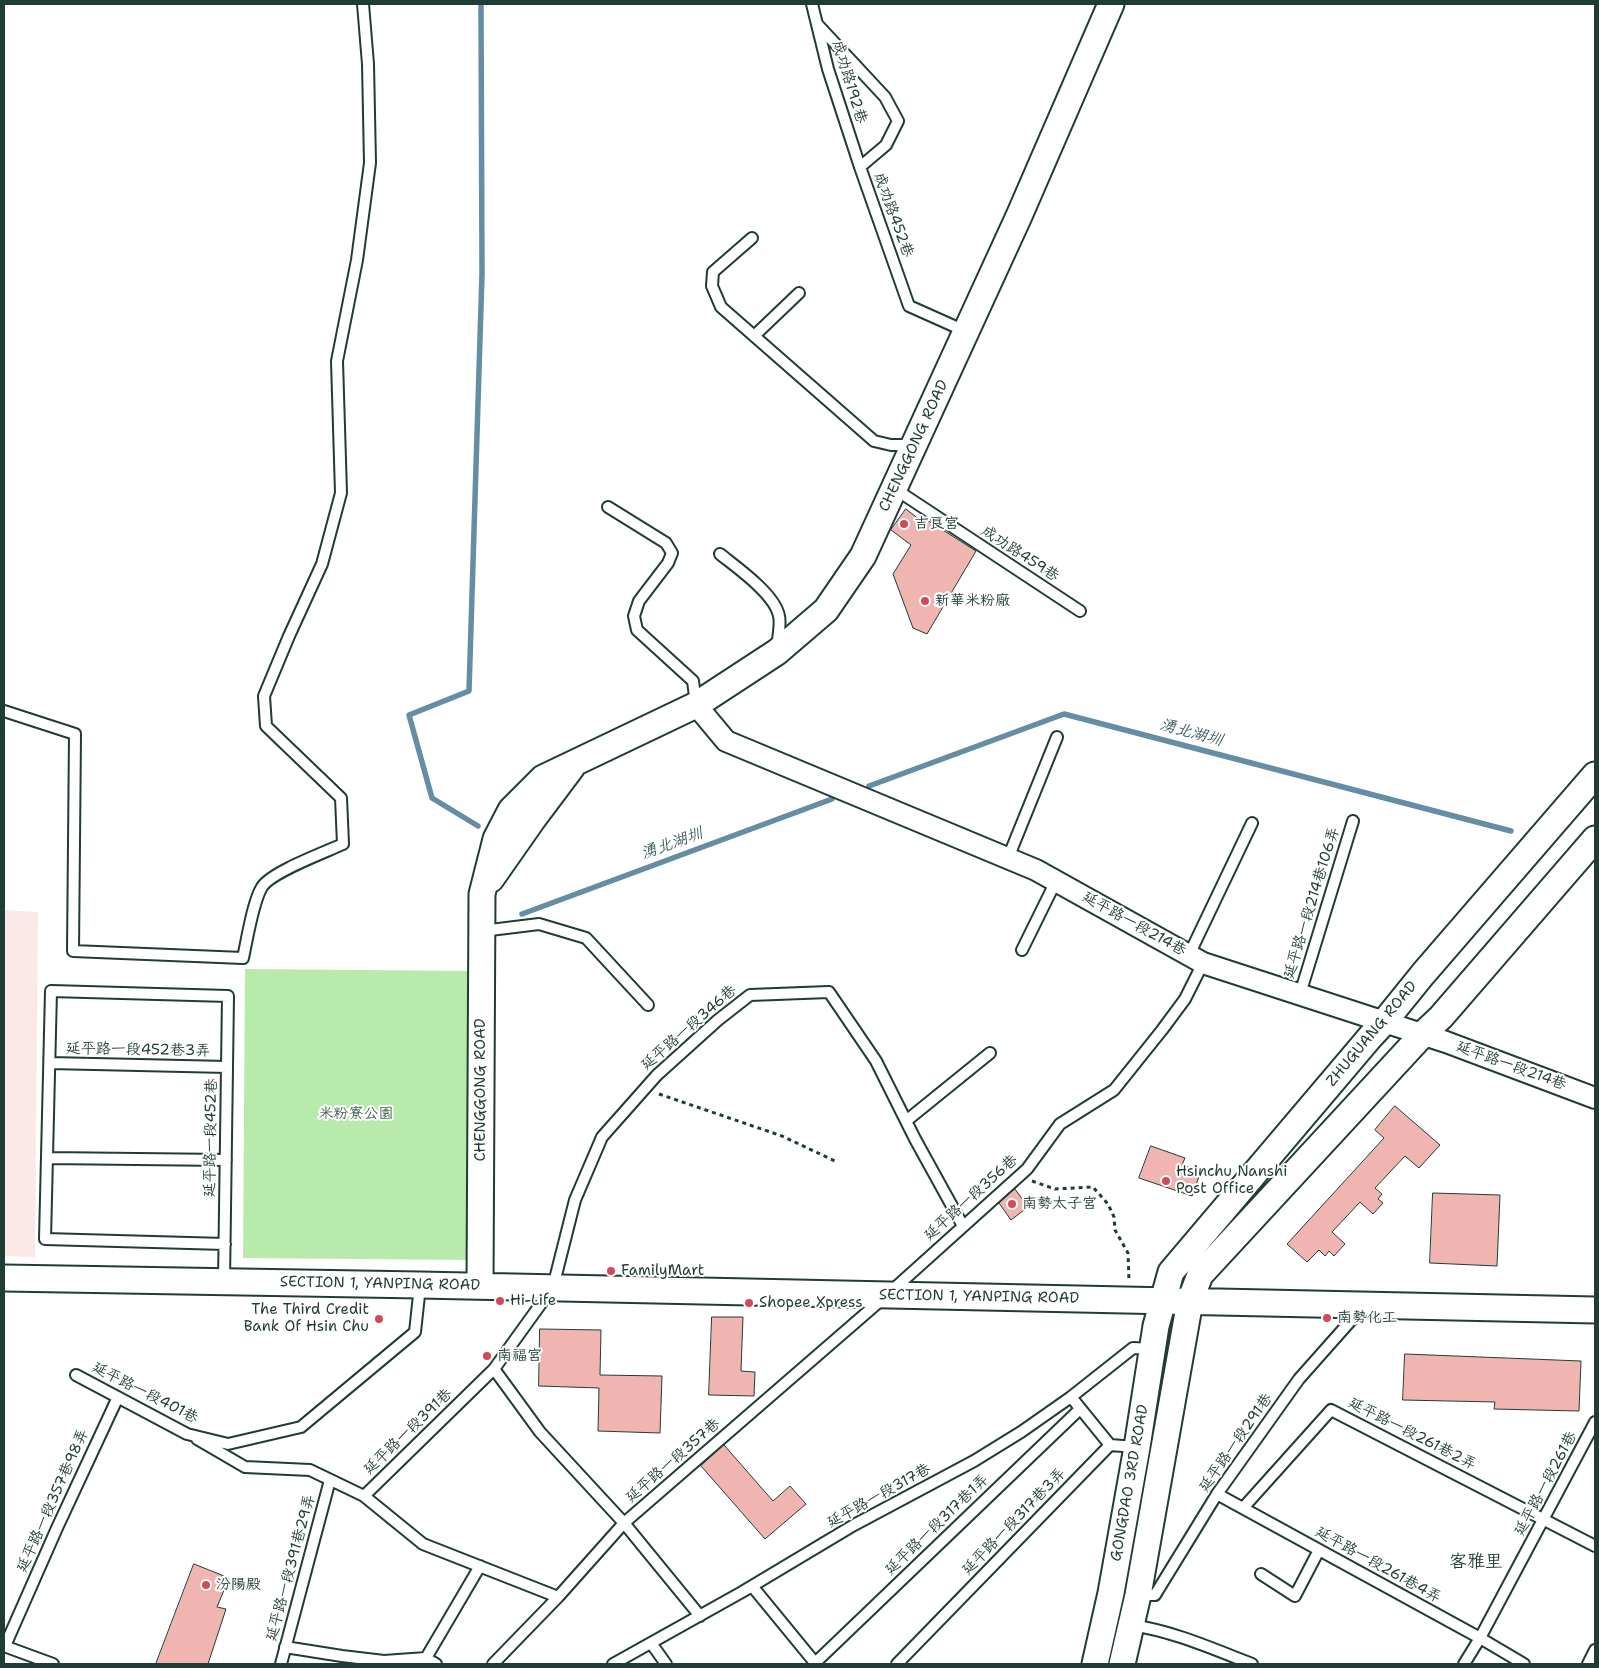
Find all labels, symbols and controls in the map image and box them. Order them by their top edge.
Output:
street label: 成功路192巷 [828,38,870,126]
street label: 成功路452巷 [869,170,917,260]
street label: CHENGGONG ROAD [876,377,952,515]
place label: 吉良宮 [914,515,959,533]
marker: 吉良宮 [898,518,910,530]
street label: 成功路459巷 [978,522,1062,586]
place label: 新華米粉廠 [935,592,1010,610]
marker: 新華米粉廠 [919,595,931,607]
water label: 湧北湖圳 [1158,715,1224,751]
water label: 湧北湖圳 [639,824,705,864]
street label: 延平路一段214巷106弄 [1280,825,1344,981]
street label: 延平路一段214巷 [1079,888,1189,960]
street label: ZHUGUANG ROAD [1323,978,1421,1090]
street label: 延平路一段346巷 [638,982,740,1074]
street label: CHENGGONG ROAD [472,1018,490,1162]
street label: 延平路一段214巷 [1453,1038,1569,1094]
street label: 延平路一段452巷3弄 [66,1040,210,1060]
street label: 延平路一段452巷 [201,1078,221,1198]
park label: 米粉寮公園 [319,1105,393,1123]
street label: 延平路一段356巷 [921,1151,1021,1245]
place label: Hsinchu Nanshi Post Office [1176,1163,1287,1198]
marker: Hsinchu Nanshi Post Office [1160,1175,1172,1187]
place label: 南勢太子宮 [1022,1195,1097,1213]
marker: 南勢太子宮 [1006,1198,1018,1210]
place label: FamilyMart [621,1262,704,1280]
marker: FamilyMart [605,1265,617,1277]
street label: SECTION 1, YANPING ROAD [280,1273,480,1295]
street label: SECTION 1, YANPING ROAD [879,1286,1079,1308]
place label: Hi-Life [510,1292,556,1310]
place label: Shopee Xpress [759,1294,863,1312]
marker: Hi-Life [494,1295,506,1307]
marker: Shopee Xpress [743,1297,755,1309]
place label: The Third Credit Bank Of Hsin Chu [244,1301,369,1336]
place label: 南勢化工 [1337,1309,1397,1327]
marker: 南勢化工 [1321,1312,1333,1324]
marker: The Third Credit Bank Of Hsin Chu [373,1313,385,1325]
place label: 南福宮 [497,1347,542,1365]
marker: 南福宮 [481,1350,493,1362]
street label: 延平路一段401巷 [89,1358,201,1428]
street label: 延平路一段391巷 [360,1385,456,1479]
street label: 延平路一段291巷 [1195,1390,1277,1496]
street label: 延平路一段261巷2弄 [1345,1394,1479,1474]
street label: GONGDAO 3RD ROAD [1107,1403,1153,1563]
street label: 延平路一段357巷 [622,1415,724,1507]
street label: 延平路一段357巷98弄 [13,1427,93,1575]
street label: 延平路一段261巷 [1511,1429,1581,1539]
street label: 延平路一段317巷 [824,1460,934,1532]
street label: 延平路一段317巷3弄 [958,1465,1070,1579]
street label: 延平路一段317巷1弄 [881,1471,993,1579]
street label: 延平路一段391巷29弄 [263,1493,319,1643]
street label: 延平路一段261巷4弄 [1312,1523,1444,1607]
district label: 客雅里 [1449,1551,1503,1573]
place label: 汾陽殿 [216,1576,261,1594]
marker: 汾陽殿 [200,1579,212,1591]

